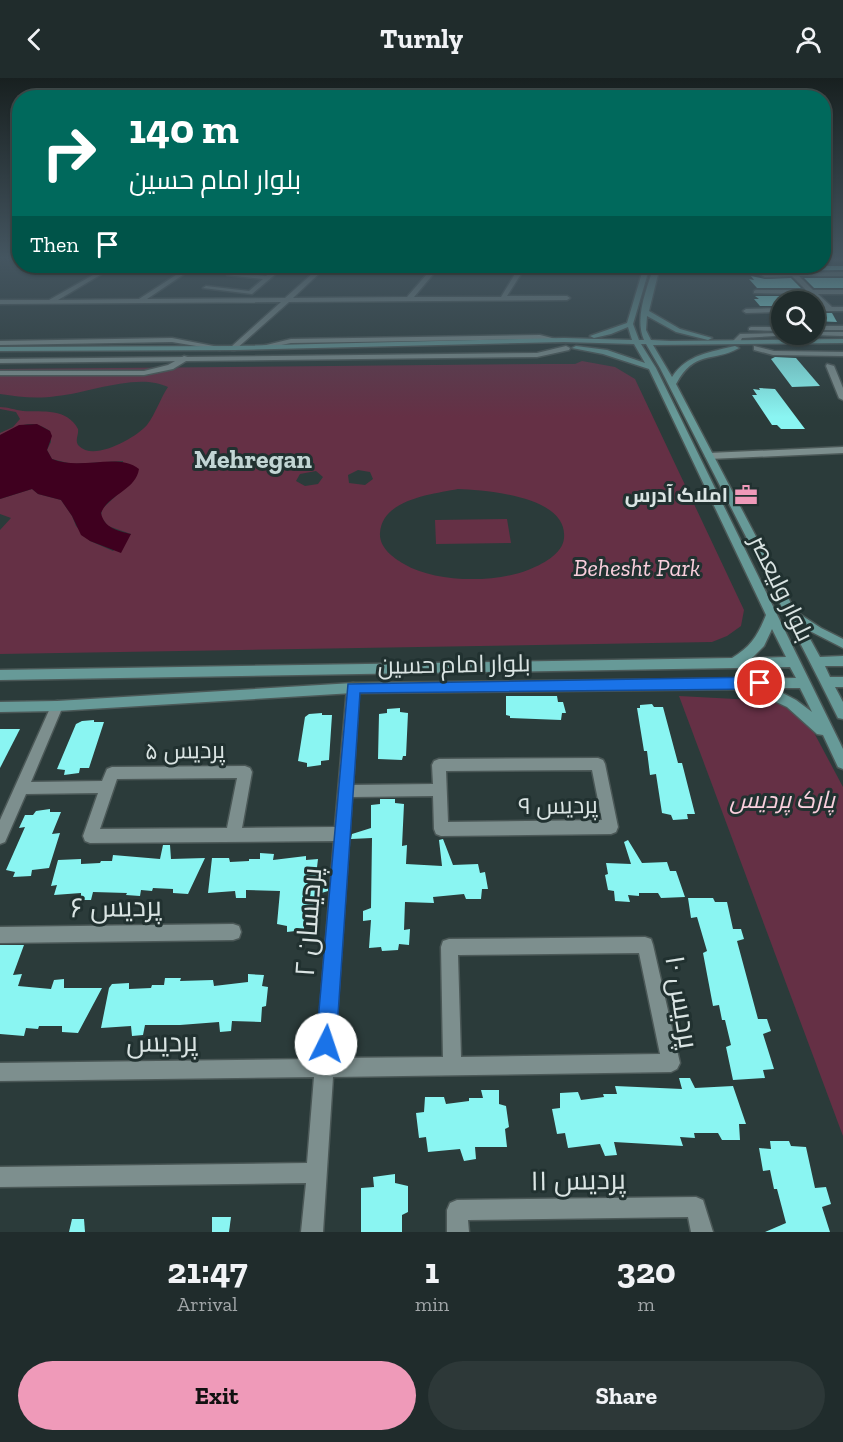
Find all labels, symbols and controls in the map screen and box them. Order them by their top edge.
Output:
icon: back [18,23,51,56]
text: Turnly [380,23,463,55]
icon: person [792,23,825,56]
text: 140 m [129,103,239,154]
icon: right [30,114,108,192]
text: بلوار امام حسین [129,164,301,196]
icon: arrive [91,228,124,261]
text: Then [30,231,79,258]
map controls [771,291,825,345]
button: search [771,291,825,345]
district label: Mehregan [194,443,313,475]
office icon: املاک آدرس [733,482,759,508]
place label: املاک آدرس [625,483,728,507]
street label: بلوار ولیعصر [743,528,820,646]
park label: Behesht Park [573,553,701,582]
street label: بلوار امام حسین [377,648,531,682]
pin [734,657,785,708]
icon: arrive [743,666,776,699]
street label: پردیس ۵ [145,735,226,767]
park label: پارک پردیس [729,785,836,816]
street label: پردیس ۹ [518,790,599,822]
street label: پردیسان ۲ [288,866,330,978]
street label: پردیس ۶ [70,890,163,926]
street label: پردیس ۱۰ [656,953,706,1052]
position arrow [294,1012,358,1076]
street label: پردیس [126,1025,199,1061]
street label: پردیس ۱۱ [530,1163,627,1199]
text: 21:47 [167,1249,248,1292]
text: 1 [425,1249,439,1292]
text: 320 [616,1249,676,1292]
text: Arrival [177,1292,238,1316]
text: min [415,1292,449,1316]
text: m [637,1292,655,1316]
button: Exit [18,1361,416,1430]
button: Share [428,1361,825,1430]

